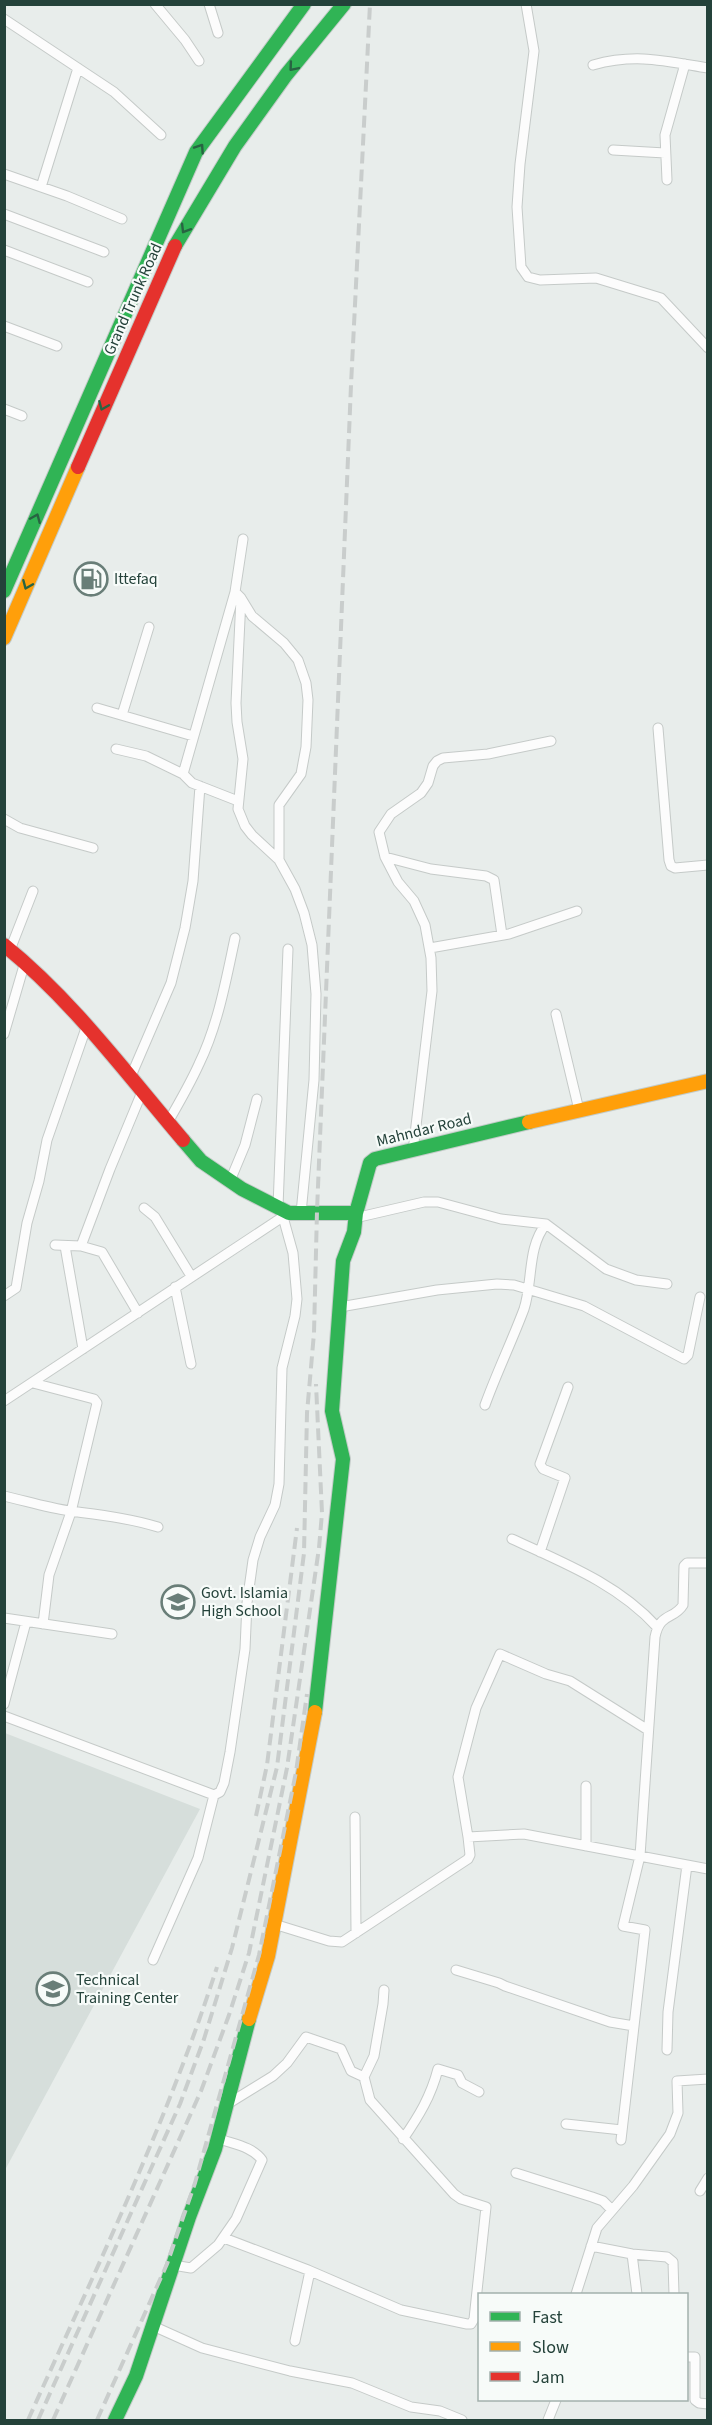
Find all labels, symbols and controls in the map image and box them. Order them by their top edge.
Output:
one-way arrow [289,60,300,71]
one-way arrow [193,143,204,154]
one-way arrow [180,223,192,233]
street label: Grand Trunk Road [98,240,168,358]
one-way arrow [99,400,111,411]
one-way arrow [29,513,41,524]
fuel station icon: Ittefaq [73,561,109,597]
place label: Ittefaq [114,568,158,590]
one-way arrow [22,579,34,590]
street label: Mahndar Road [374,1108,474,1152]
place label: Govt. Islamia High School [201,1582,288,1622]
school or university icon: Govt. Islamia High School [160,1584,196,1620]
place label: Technical Training Center [76,1969,179,2009]
school or university icon: Technical Training Center [35,1971,71,2007]
legend [478,2293,688,2401]
text: Fast [532,2305,563,2330]
text: Slow [532,2335,569,2360]
text: Jam [532,2365,565,2390]

